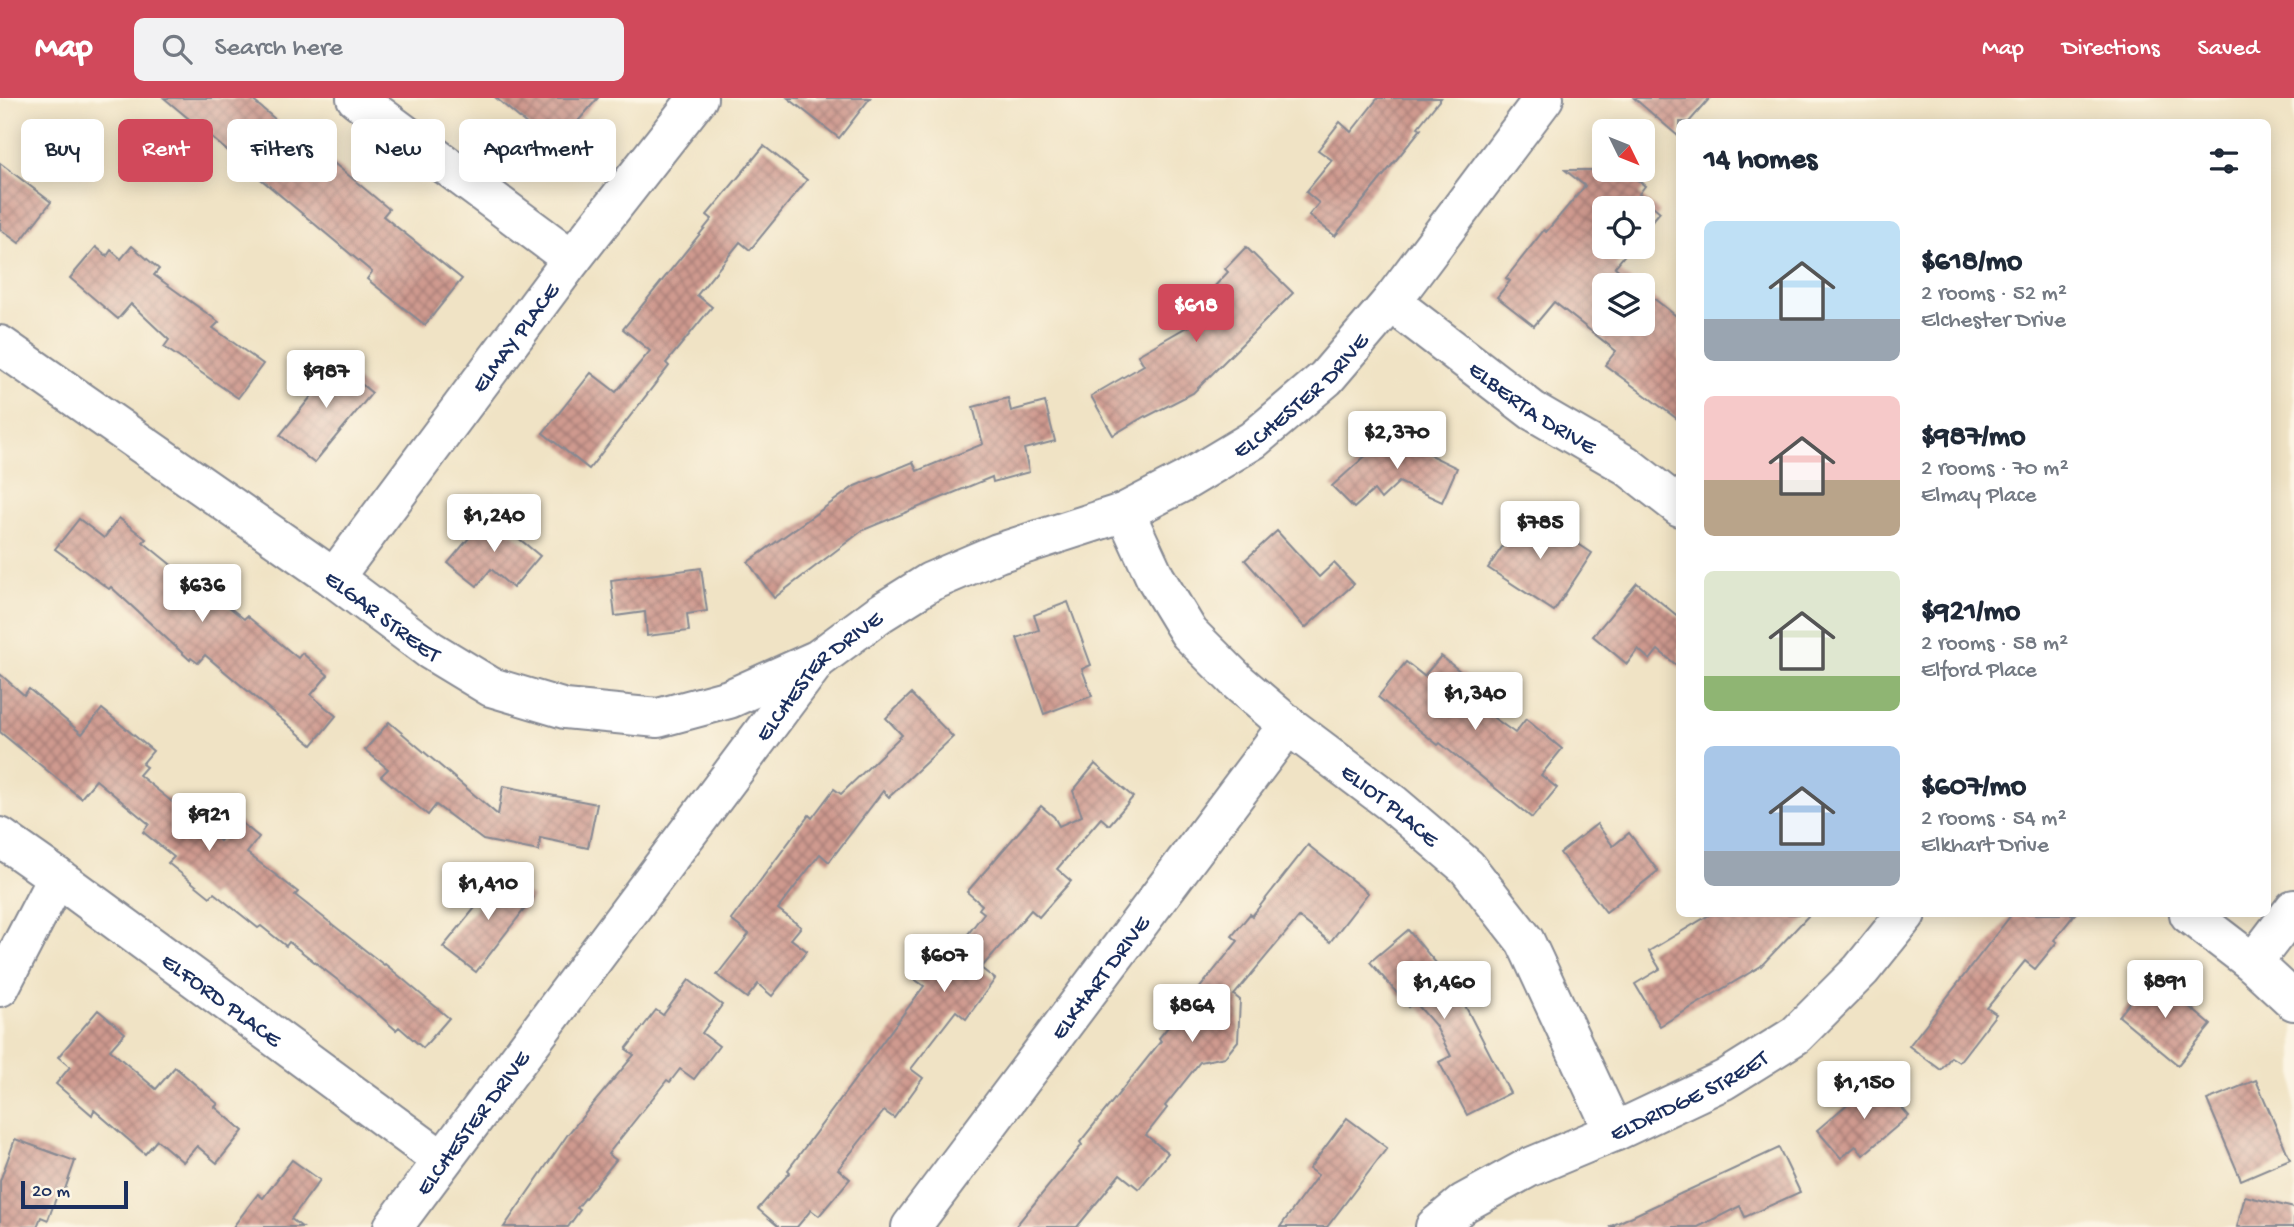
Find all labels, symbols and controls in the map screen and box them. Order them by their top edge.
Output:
search box [134,18,624,81]
text: Map [35,30,92,68]
icon: search [158,30,196,68]
text: Search here [214,34,343,65]
text: Map [1982,35,2024,64]
text: Directions [2062,35,2160,64]
text: Saved [2198,35,2259,64]
chip: Buy [21,119,104,182]
chip: Rent [118,119,213,182]
chip: Filters [227,119,337,182]
chip: New [351,119,445,182]
chip: Apartment [459,119,616,182]
north arrow [1592,119,1656,182]
map controls [1592,119,1655,336]
icon: filters [2205,142,2243,180]
text: 14 homes [1704,144,1817,179]
button: locate [1592,196,1655,259]
text: $618/mo [1921,246,2022,281]
icon: home [1760,249,1844,333]
button: layers [1592,273,1655,336]
street label: ELMAY PLACE [467,277,567,399]
text: 2 rooms · 52 m² [1921,281,2067,308]
pin: $618 [1155,285,1237,344]
text: $618 [1174,293,1218,320]
text: Elchester Drive [1921,308,2066,335]
street label: ELCHESTER DRIVE [1229,327,1377,466]
pin: $987 [285,350,367,410]
street label: ELBERTA DRIVE [1462,357,1602,463]
text: $987 [303,359,349,386]
pin: $2,370 [1340,412,1454,471]
text: $2,370 [1364,420,1430,447]
text: $987/mo [1921,421,2026,456]
icon: home [1760,424,1844,508]
text: 2 rooms · 70 m² [1921,456,2069,483]
text: Elmay Place [1921,483,2036,510]
pin: $1,240 [437,494,551,554]
pin: $785 [1499,502,1581,561]
text: $1,240 [463,503,525,530]
text: $785 [1517,510,1564,537]
pin: $636 [161,564,243,624]
street label: ELGAR STREET [318,566,445,671]
text: $636 [179,573,225,600]
text: $921/mo [1921,596,2020,631]
icon: home [1760,599,1844,683]
street label: ELCHESTER DRIVE [751,605,890,748]
text: 2 rooms · 58 m² [1921,631,2068,658]
text: Elford Place [1921,658,2037,685]
pin: $1,340 [1418,672,1532,732]
text: $1,340 [1444,681,1506,708]
street label: ELIOT PLACE [1334,759,1444,855]
text: $607/mo [1921,771,2026,806]
icon: home [1760,774,1844,858]
pin: $921 [168,794,250,853]
text: $921 [188,802,230,829]
text: 2 rooms · 54 m² [1921,806,2067,833]
text: Elkhart Drive [1921,833,2049,860]
pin: $1,410 [431,862,545,922]
text: $1,410 [458,871,518,898]
street label: ELKHART DRIVE [1046,910,1158,1046]
pin: $607 [903,934,985,994]
text: $607 [920,943,968,970]
street label: ELFORD PLACE [155,948,287,1056]
pin: $891 [2124,960,2206,1020]
pin: $1,460 [1387,962,1501,1021]
text: $891 [2143,969,2187,996]
text: $1,460 [1413,970,1475,997]
pin: $864 [1151,984,1233,1044]
text: $864 [1169,993,1215,1020]
street label: ELCHESTER DRIVE [411,1045,538,1202]
street label: ELDRIDGE STREET [1606,1045,1775,1149]
pin: $1,150 [1807,1062,1921,1121]
text: $1,150 [1833,1070,1895,1097]
scale bar [21,1178,128,1210]
text: 20 m [32,1181,70,1204]

